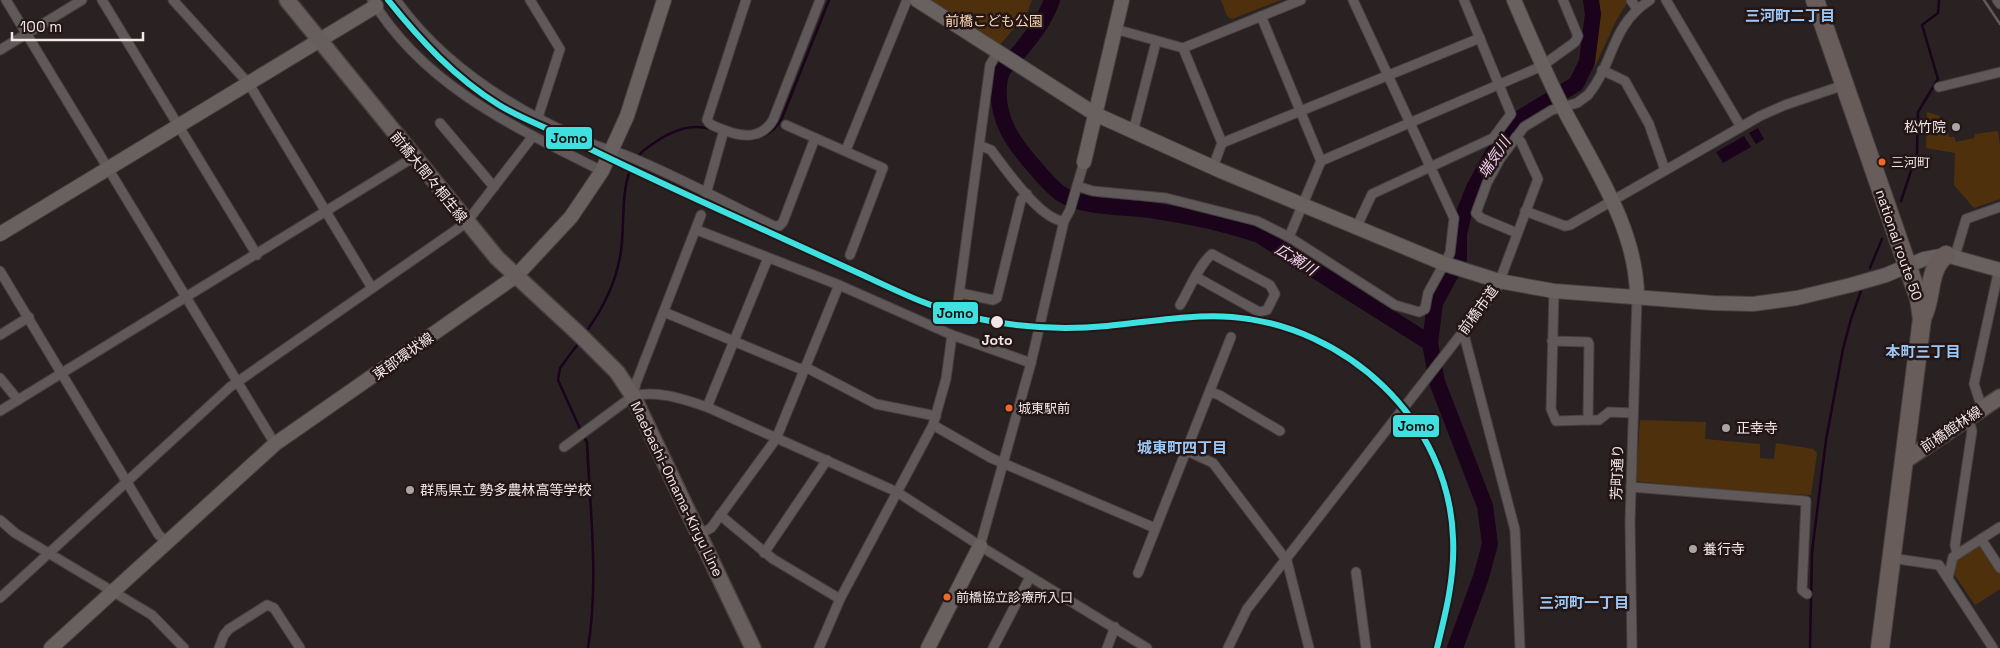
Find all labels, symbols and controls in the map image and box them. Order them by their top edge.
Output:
district label: 三河町二丁目 [1745,6,1835,25]
scale bar [12,10,144,42]
park label: 前橋こども公園 [945,12,1043,30]
text: 100 m [20,17,62,36]
place label: 松竹院 [1904,118,1946,136]
marker: 松竹院 [1950,121,1962,133]
line badge: Jomo [545,126,593,150]
street label: 前橋大間々桐生線 [387,128,471,226]
text: Jomo [550,129,588,147]
water label: 端気川 [1474,131,1515,181]
place label: 三河町 [1891,154,1930,171]
marker: 三河町 [1877,157,1887,167]
street label: national route 50 [1872,187,1926,303]
water label: 広瀬川 [1272,239,1322,280]
street label: 前橋市道 [1454,282,1502,338]
line badge: Jomo [932,301,979,325]
text: Jomo [936,304,974,322]
marker: Joto [989,314,1005,330]
street label: 東部環状線 [369,329,437,383]
place label: Joto [981,331,1013,349]
district label: 本町三丁目 [1885,342,1961,361]
street label: Maebashi-Omama-Kiryu Line [627,398,727,580]
place label: 城東駅前 [1018,400,1070,417]
street label: 前橋館林線 [1917,402,1985,456]
marker: 城東駅前 [1004,403,1014,413]
line badge: Jomo [1392,414,1440,438]
text: Jomo [1397,417,1435,435]
place label: 正幸寺 [1736,419,1778,437]
marker: 正幸寺 [1720,422,1732,434]
district label: 城東町四丁目 [1137,438,1227,457]
street label: 芳町通り [1607,444,1627,500]
place label: 群馬県立 勢多農林高等学校 [420,481,592,499]
marker: 群馬県立 勢多農林高等学校 [404,484,416,496]
place label: 養行寺 [1703,540,1745,558]
marker: 養行寺 [1687,543,1699,555]
place label: 前橋協立診療所入口 [956,589,1073,606]
marker: 前橋協立診療所入口 [942,592,952,602]
district label: 三河町一丁目 [1539,593,1629,612]

